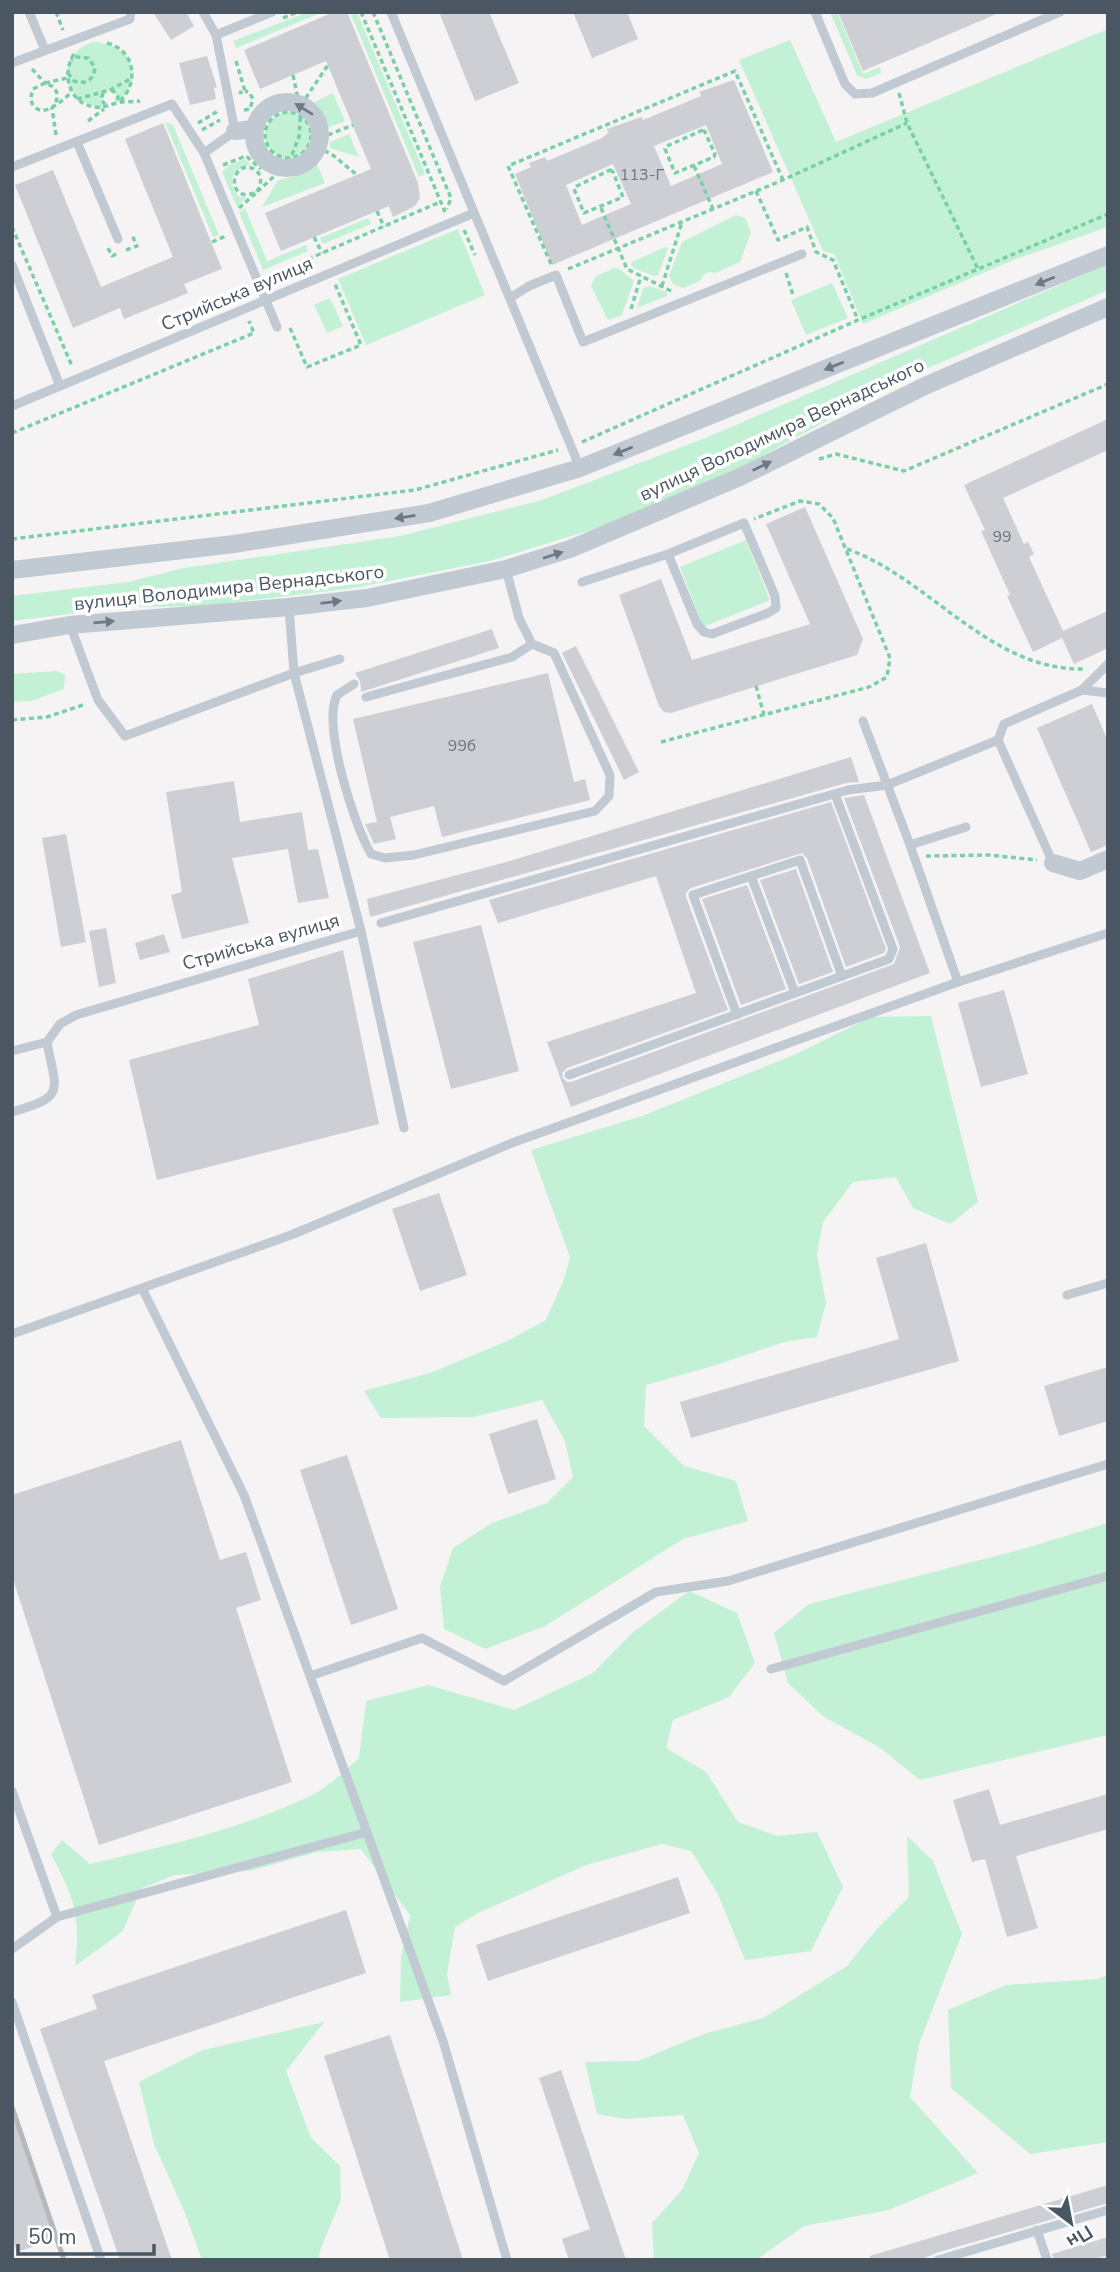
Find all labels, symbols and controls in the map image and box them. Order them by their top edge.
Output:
one-way arrow [294,103,314,116]
house number: 113-Г [620,164,664,186]
street label: Стрийська вулиця [157,250,317,338]
one-way arrow [1034,275,1055,286]
street label: вулиця Володимира Вернадського [635,352,929,508]
one-way arrow [823,361,844,372]
one-way arrow [612,445,633,456]
one-way arrow [752,461,772,472]
one-way arrow [394,512,416,523]
house number: 99 [992,526,1012,548]
one-way arrow [542,549,563,559]
street label: вулиця Володимира Вернадського [73,559,385,617]
one-way arrow [320,597,342,608]
one-way arrow [93,616,115,627]
house number: 99б [448,735,476,757]
street label: Стрийська вулиця [179,907,343,977]
north arrow [1036,2188,1106,2258]
scale bar [18,2212,154,2256]
text: Пн [1062,2219,1097,2255]
text: 50 m [28,2223,77,2251]

